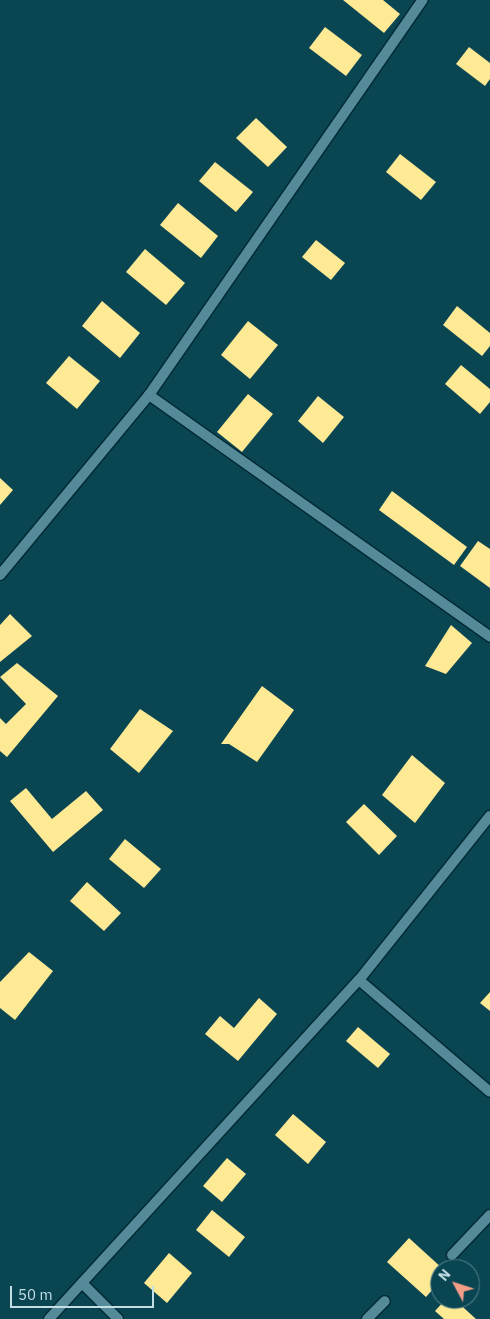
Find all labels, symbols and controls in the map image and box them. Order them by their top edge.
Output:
north arrow [430,1259,480,1309]
text: N [434,1265,454,1285]
scale bar [12,1276,156,1308]
text: 50 m [18,1285,53,1304]

